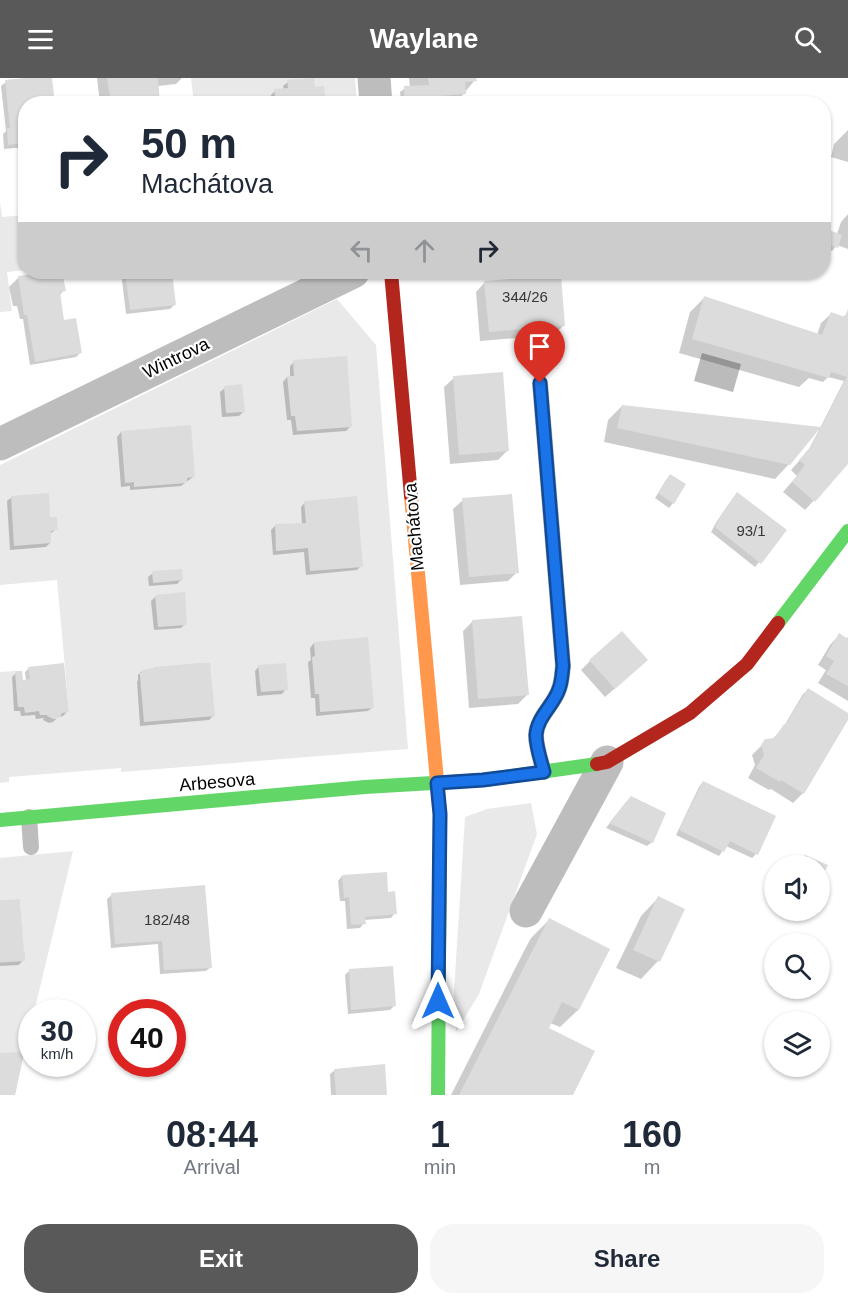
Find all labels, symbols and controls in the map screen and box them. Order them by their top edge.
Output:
icon: menu [24,23,57,56]
icon: search [791,23,824,56]
text: Waylane [370,24,478,54]
icon: right [42,120,120,198]
text: 50 m [141,120,237,167]
text: Machátova [141,169,273,199]
icon: left [345,234,378,267]
icon: ahead [408,234,441,267]
icon: right [471,234,504,267]
house number: 344/26 [502,288,548,305]
pin [514,321,565,383]
icon: arrive [523,330,556,363]
street label: Wintrova [140,333,213,383]
street label: Machátova [400,481,428,572]
house number: 93/1 [736,522,766,539]
street label: Arbesova [178,769,257,795]
map controls [764,855,830,1077]
button: sound [764,855,830,921]
house number: 182/48 [144,911,190,928]
button: search [764,933,830,999]
position arrow [406,969,470,1033]
speed limit sign: 40 [108,999,186,1077]
button: layers [764,1011,830,1077]
text: 30 [40,1014,74,1047]
text: km/h [41,1045,73,1062]
text: 08:44 [166,1114,258,1155]
text: 1 [430,1114,450,1155]
text: 160 [622,1114,682,1155]
text: Arrival [184,1156,240,1178]
text: min [424,1156,456,1178]
text: m [644,1156,660,1178]
button: Exit [24,1224,418,1293]
button: Share [430,1224,824,1293]

